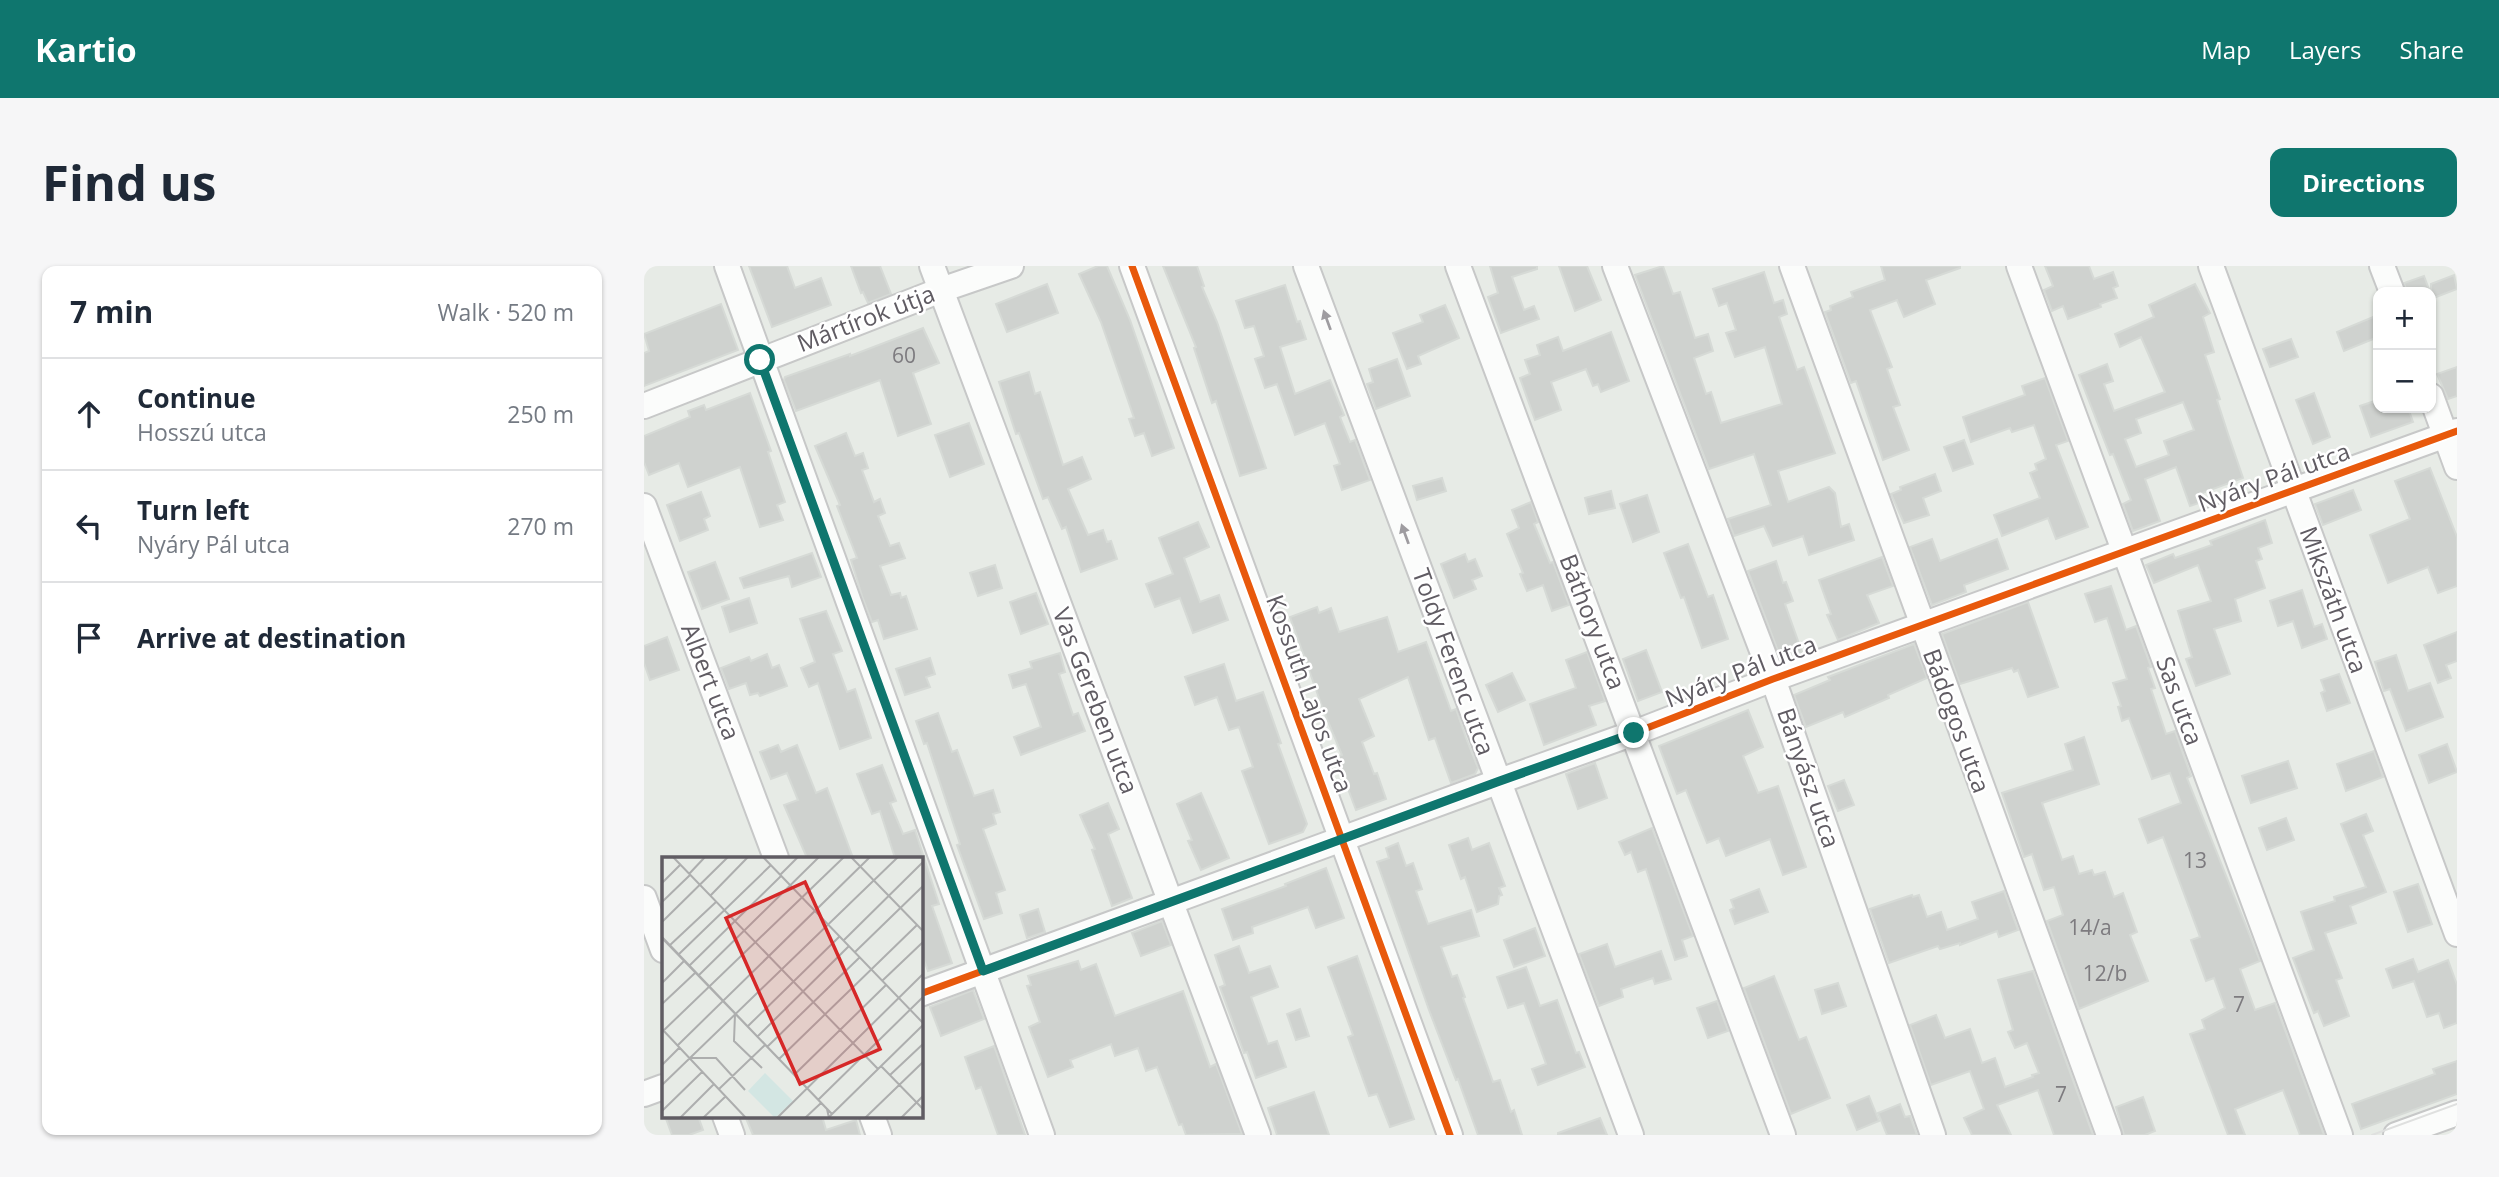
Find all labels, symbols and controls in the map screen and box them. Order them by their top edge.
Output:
text: Kartio [35,27,137,72]
text: Map [2201,33,2251,66]
text: Layers [2289,33,2362,66]
text: Share [2400,33,2464,66]
button: Directions [2270,148,2457,217]
text: Find us [42,149,216,215]
street label: Mártírok útja [792,276,939,359]
map controls [2373,287,2436,413]
button: + [2373,287,2436,350]
text: 7 min [70,291,153,332]
text: Walk · 520 m [437,296,574,328]
one-way arrow [1321,310,1332,331]
house number: 60 [892,341,916,369]
route start [744,344,775,375]
button: − [2373,350,2436,413]
text: Continue [137,380,256,416]
icon: ahead [70,395,108,433]
text: 250 m [507,398,574,430]
text: Hosszú utca [137,416,267,448]
street label: Nyáry Pál utca [2193,434,2354,519]
text: Turn left [137,492,249,528]
icon: left [70,507,108,545]
text: 270 m [507,510,574,542]
street label: Mikszáth utca [2293,522,2376,677]
one-way arrow [1400,523,1411,544]
text: Nyáry Pál utca [137,528,290,560]
street label: Báthory utca [1552,549,1634,694]
street label: Toldy Ferenc utca [1405,564,1503,759]
street label: Kossuth Lajos utca [1259,590,1362,797]
street label: Vas Gereben utca [1046,603,1147,798]
icon: arrive [70,619,108,657]
street label: Albert utca [674,619,749,744]
text: Arrive at destination [137,620,406,656]
street label: Nyáry Pál utca [1660,627,1821,715]
street label: Bádogos utca [1916,644,1999,797]
street label: Sas utca [2149,651,2212,749]
street label: Bányász utca [1770,703,1849,852]
route end [1618,717,1649,748]
house number: 13 [2183,846,2207,874]
inset map [662,857,922,1118]
house number: 14/a [2068,913,2112,941]
house number: 12/b [2083,959,2127,987]
house number: 7 [2233,990,2245,1018]
house number: 7 [2055,1080,2067,1108]

